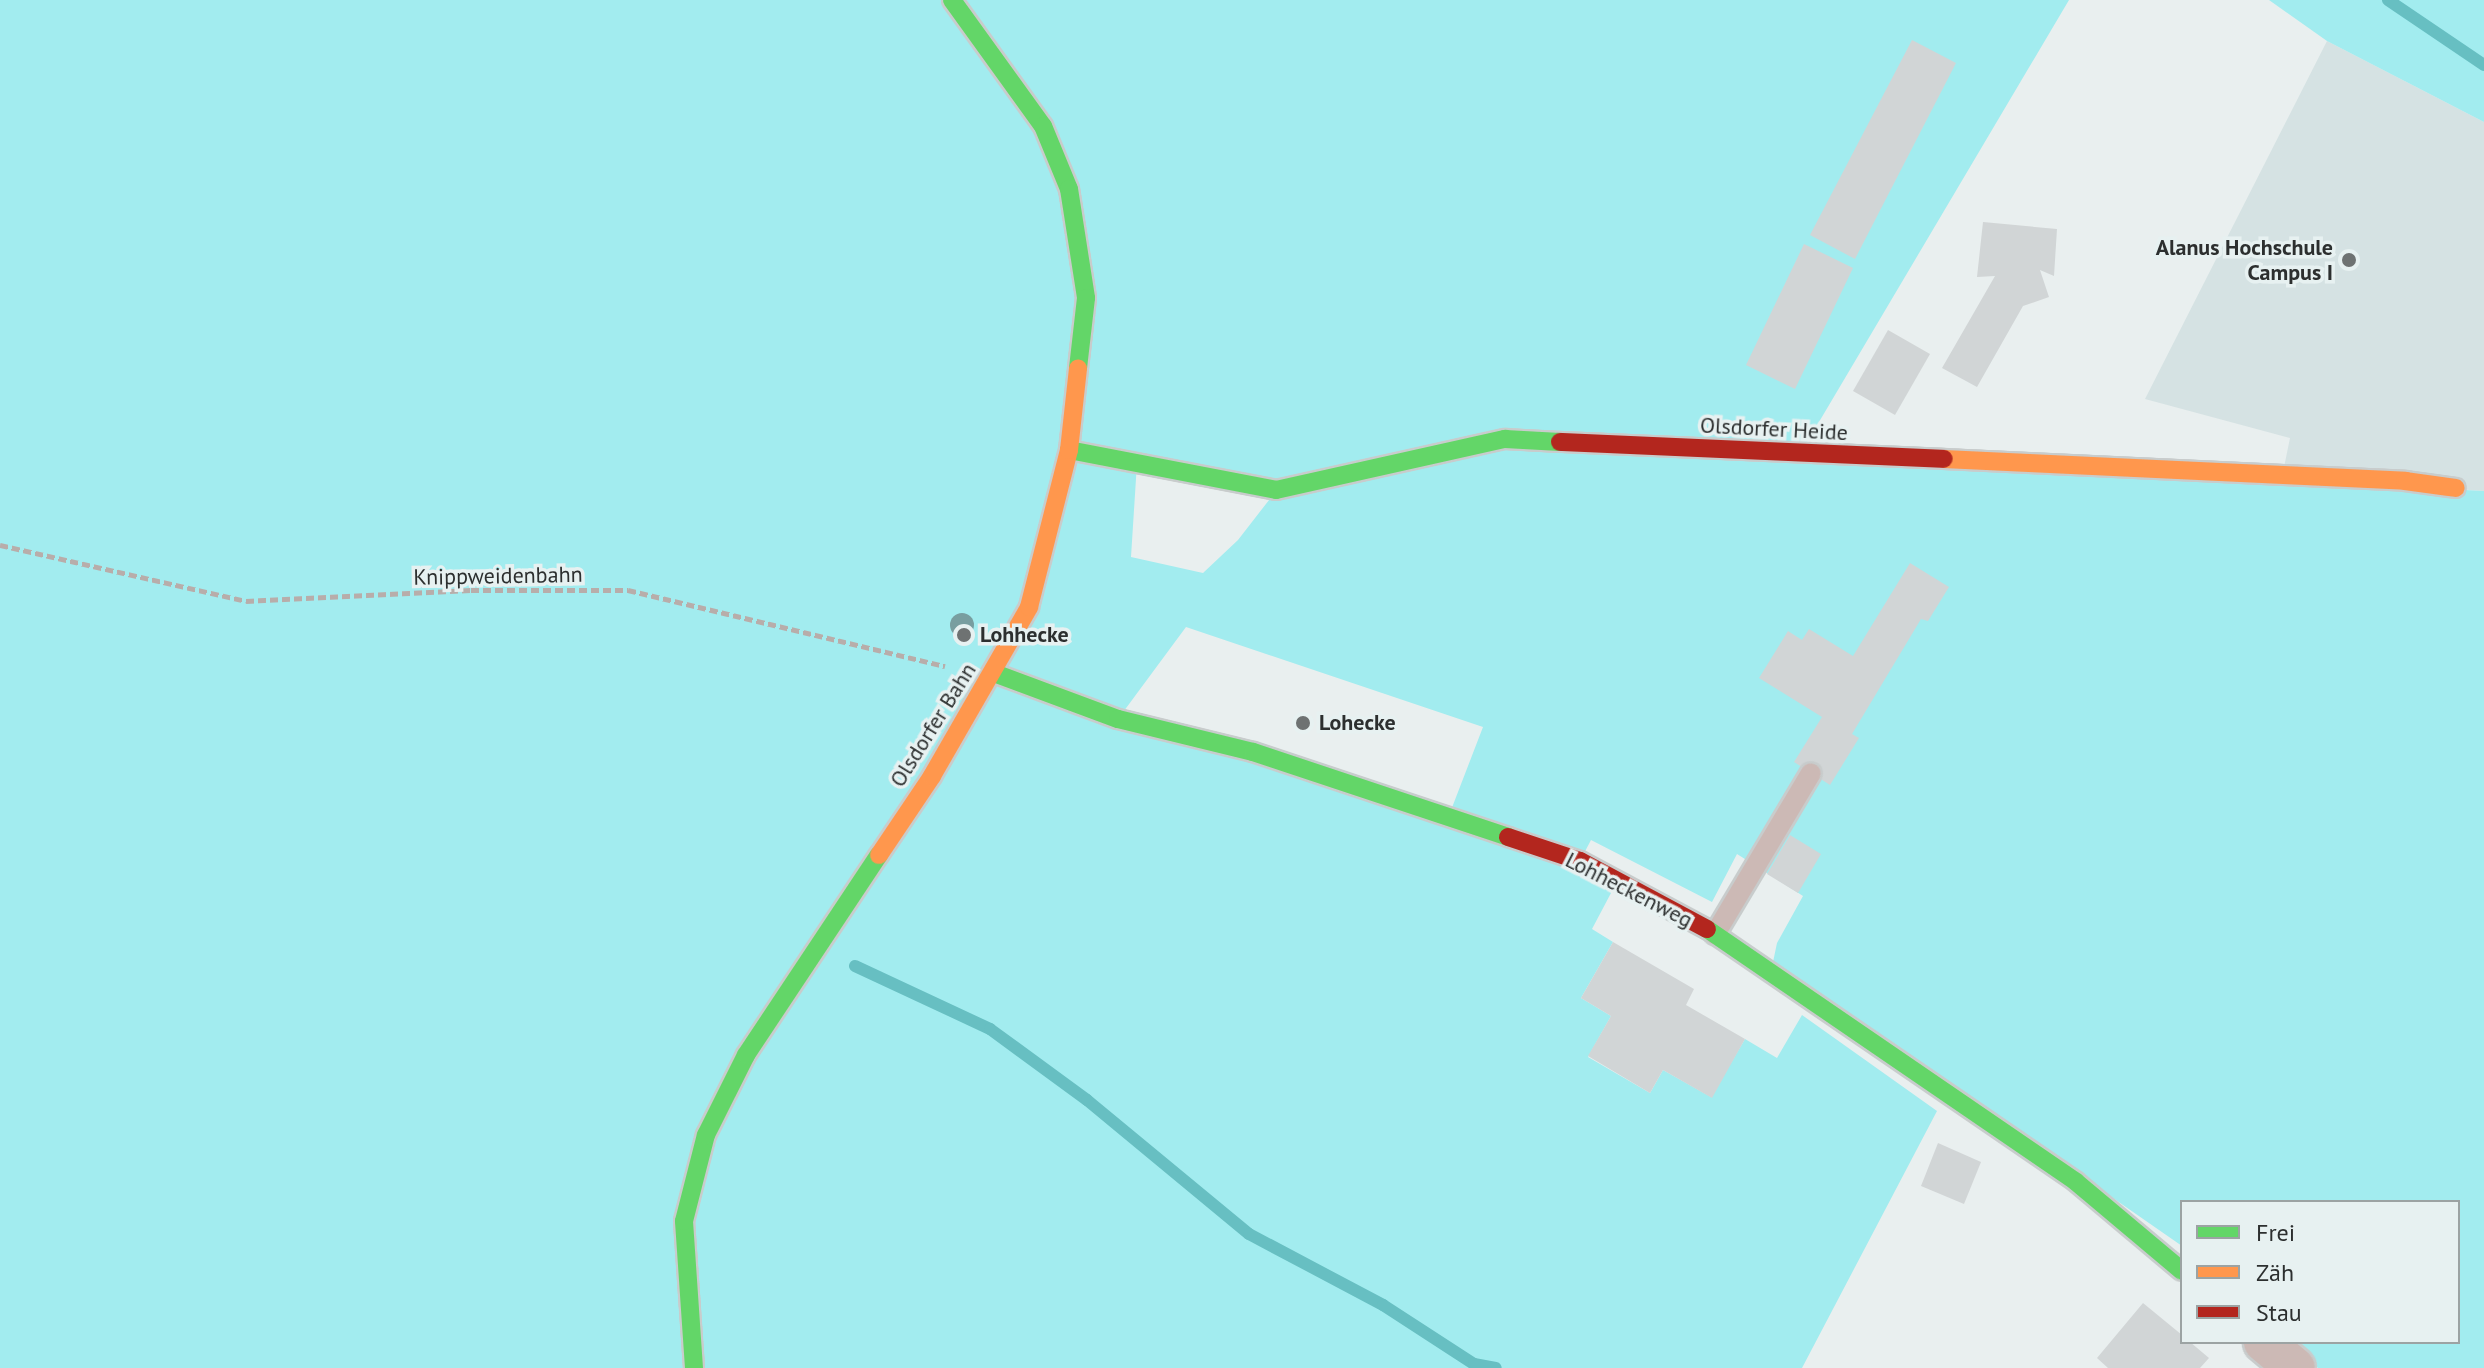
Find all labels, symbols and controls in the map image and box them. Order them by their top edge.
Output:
place label: Alanus Hochschule Campus I [2156,234,2333,286]
marker: Alanus Hochschule Campus I [2340,251,2358,269]
street label: Olsdorfer Heide [1699,412,1849,446]
street label: Knippweidenbahn [413,561,583,591]
place label: Lohhecke [980,622,1069,648]
marker: Lohhecke [955,626,973,644]
street label: Olsdorfer Bahn [884,658,982,792]
place label: Lohecke [1319,710,1396,736]
marker: Lohecke [1294,714,1312,732]
street label: Lohheckenweg [1561,847,1697,933]
legend [2180,1200,2460,1344]
text: Frei [2256,1217,2295,1248]
text: Zäh [2256,1257,2294,1288]
text: Stau [2256,1297,2302,1328]

